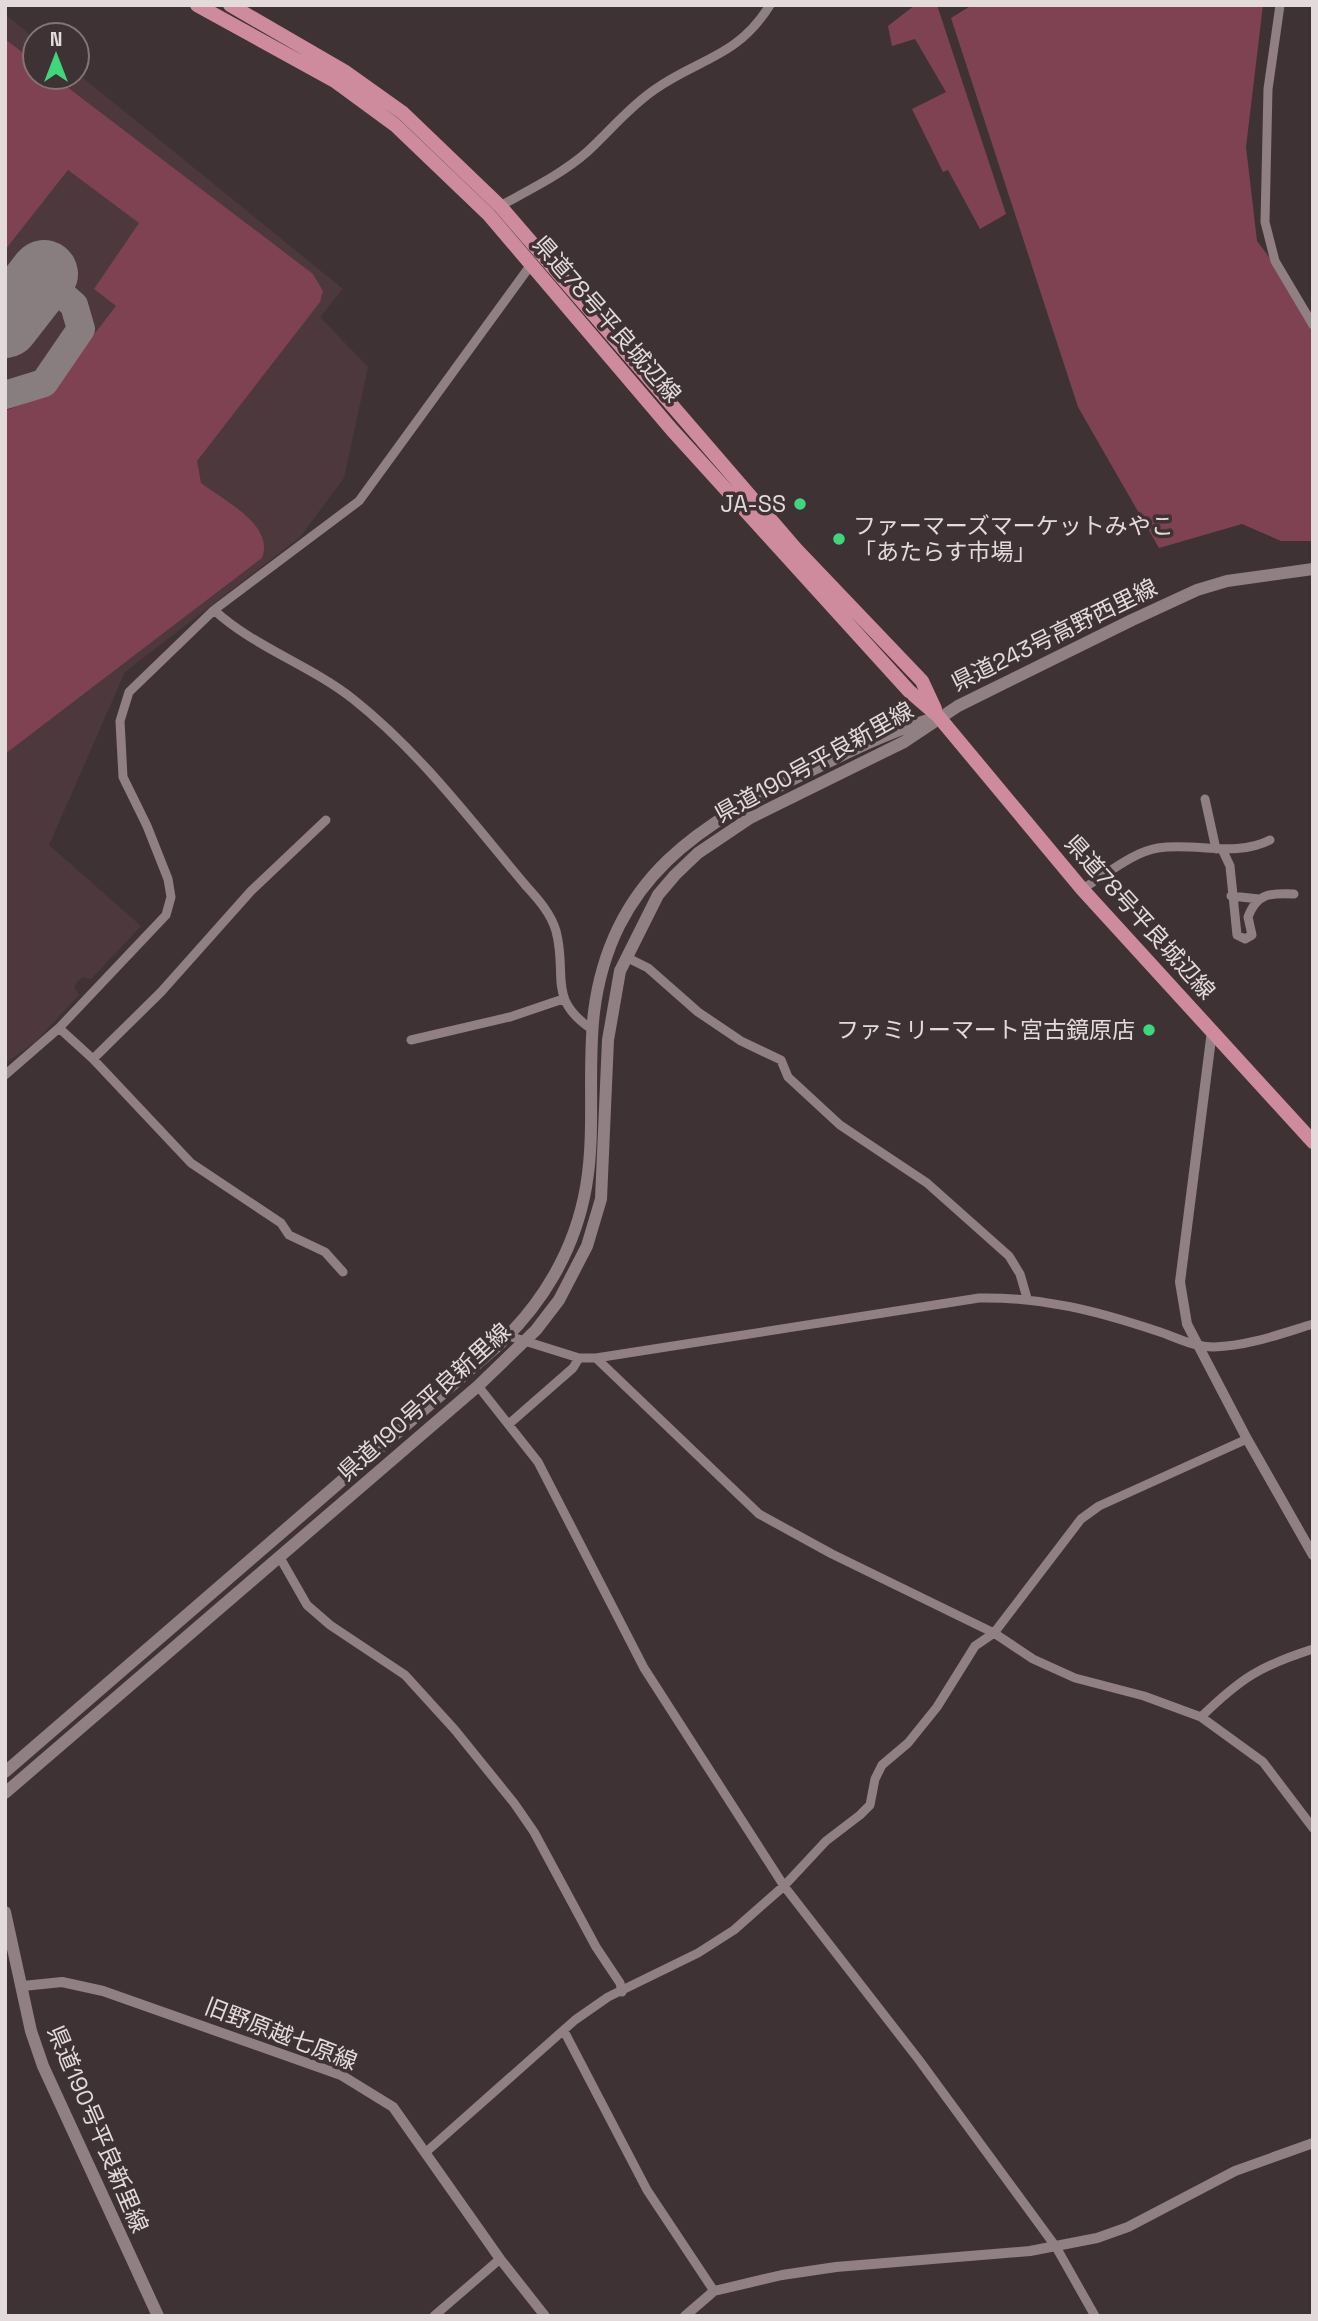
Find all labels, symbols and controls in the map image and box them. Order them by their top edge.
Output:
north arrow [21,21,91,91]
text: N [50,27,62,52]
street label: 県道78号平良城辺線 [526,229,688,409]
place label: JA-SS [720,489,786,519]
marker: JA-SS [792,496,808,512]
place label: ファーマーズマーケットみやこ 「あたらす市場」 [853,511,1174,567]
marker: ファーマーズマーケットみやこ 「あたらす市場」 [831,531,847,547]
street label: 県道243号高野西里線 [946,572,1162,698]
street label: 県道190号平良新里線 [709,695,919,829]
street label: 県道78号平良城辺線 [1058,828,1222,1006]
place label: ファミリーマート宮古鏡原店 [836,1015,1135,1045]
marker: ファミリーマート宮古鏡原店 [1141,1022,1157,1038]
street label: 県道190号平良新里線 [331,1316,517,1488]
street label: 旧野原越七原線 [200,1991,362,2077]
street label: 県道190号平良新里線 [41,2021,155,2237]

